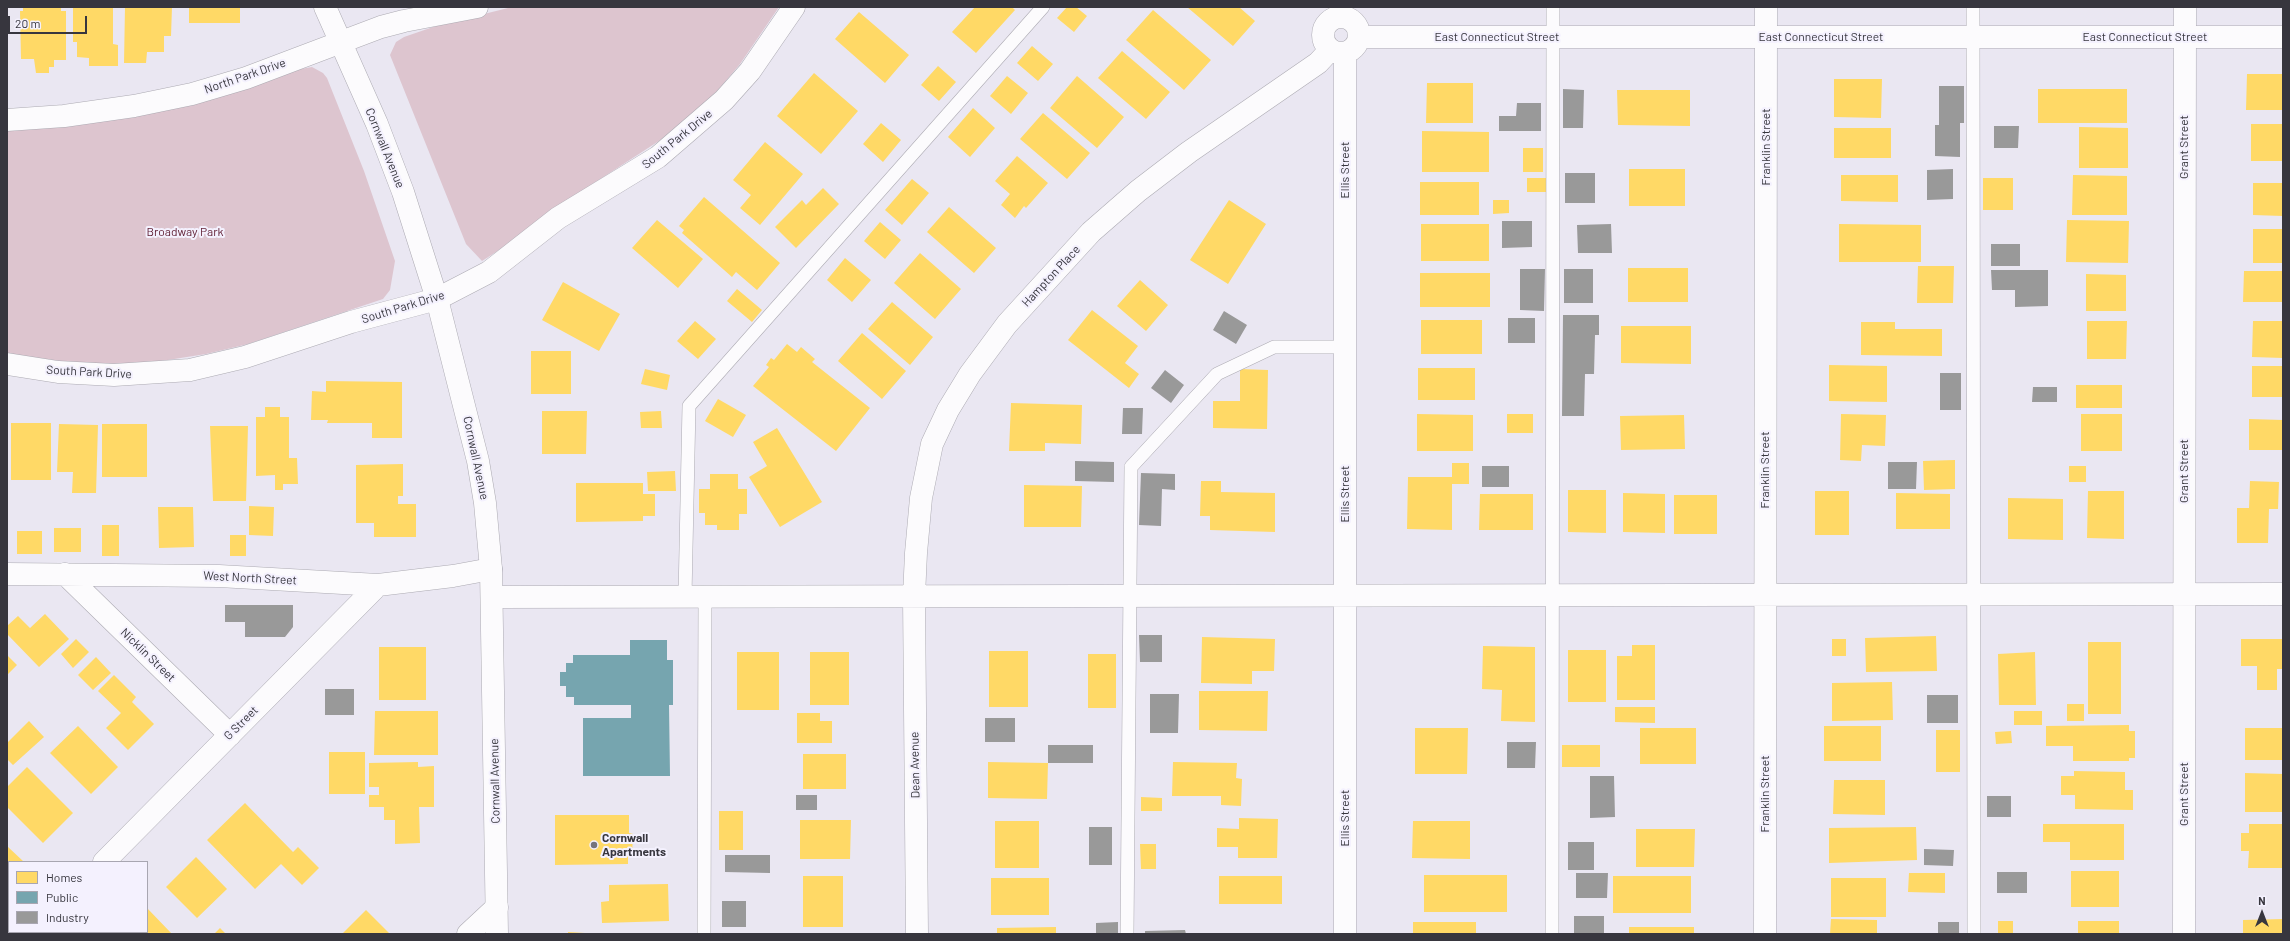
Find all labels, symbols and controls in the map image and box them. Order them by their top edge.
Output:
scale bar [10,8,89,34]
text: 20 m [15,16,41,30]
street label: East Connecticut Street [1435,30,1559,44]
street label: East Connecticut Street [1759,30,1883,44]
street label: East Connecticut Street [2083,30,2207,44]
street label: North Park Drive [202,55,288,97]
street label: Cornwall Avenue [362,106,408,190]
street label: South Park Drive [639,106,715,172]
street label: Franklin Street [1759,108,1773,186]
street label: Grant Street [2177,115,2191,179]
street label: Ellis Street [1338,142,1352,198]
park label: Broadway Park [146,225,224,239]
street label: Hampton Place [1019,242,1083,310]
street label: South Park Drive [360,288,446,326]
street label: South Park Drive [46,363,132,381]
street label: Cornwall Avenue [460,415,492,501]
street label: Franklin Street [1758,431,1772,509]
street label: Grant Street [2177,439,2191,503]
street label: Ellis Street [1338,466,1352,522]
street label: West North Street [203,568,297,588]
street label: Nicklin Street [118,625,178,685]
street label: G Street [221,703,261,743]
street label: Dean Avenue [907,731,923,799]
street label: Cornwall Avenue [487,738,503,824]
street label: Franklin Street [1758,755,1772,833]
street label: Grant Street [2177,762,2191,826]
street label: Ellis Street [1338,790,1352,846]
place label: Cornwall Apartments [602,831,666,859]
marker: Cornwall Apartments [589,840,599,850]
legend [8,861,148,933]
text: Homes [46,870,82,884]
text: Public [46,890,78,904]
north arrow [2242,893,2282,933]
text: N [2258,894,2266,907]
text: Industry [46,910,89,924]

